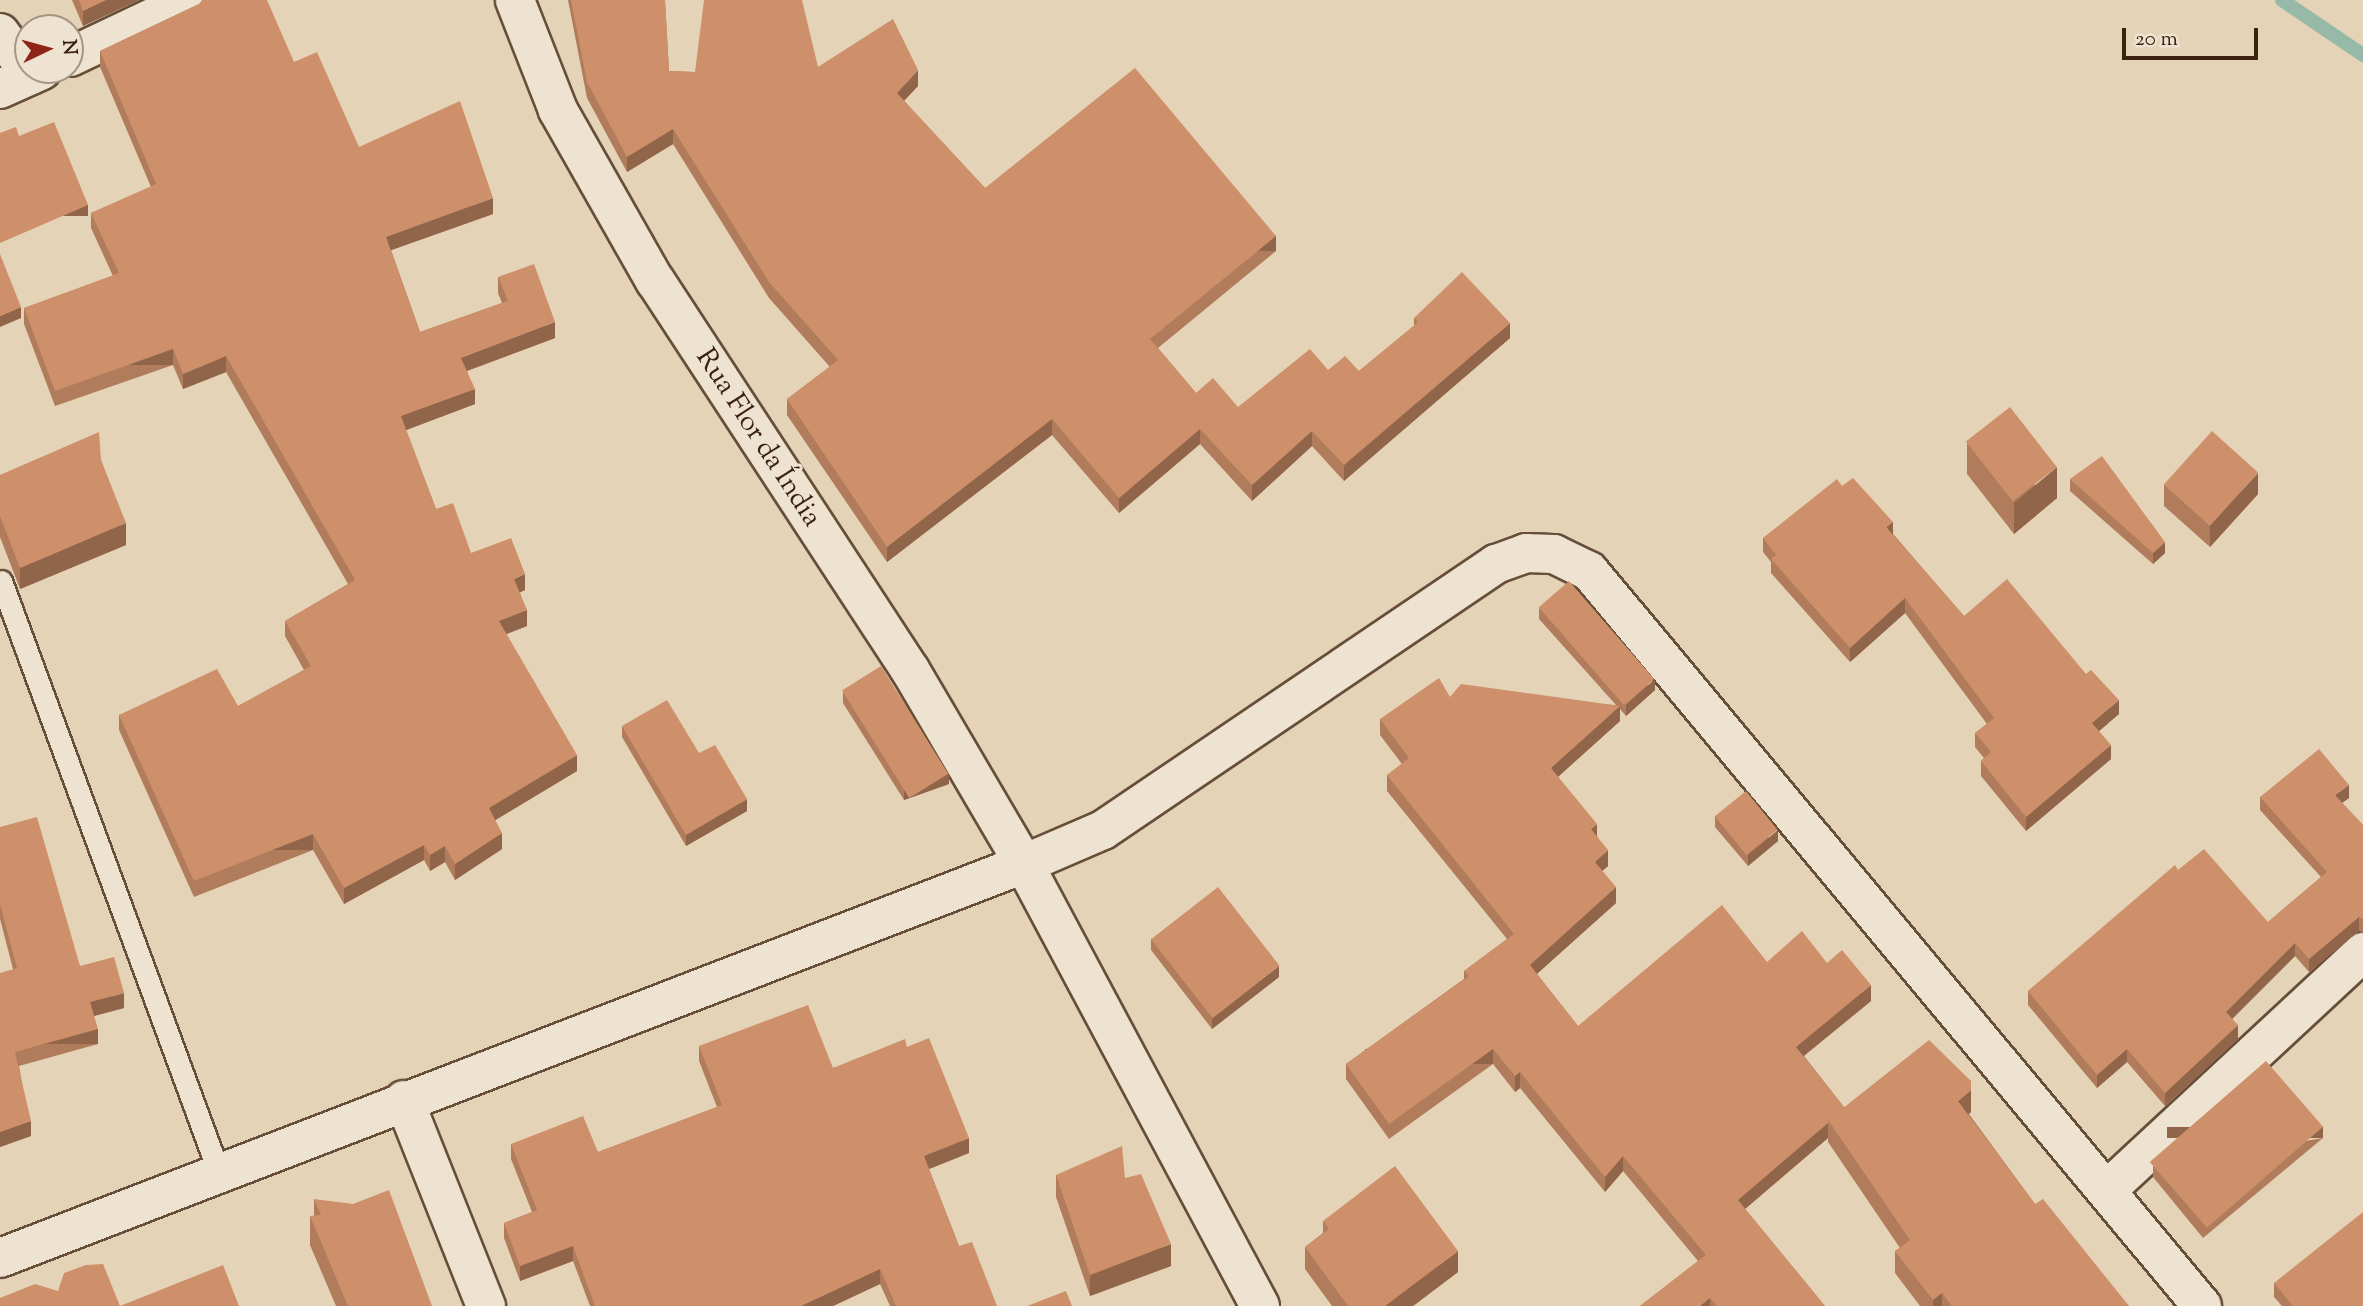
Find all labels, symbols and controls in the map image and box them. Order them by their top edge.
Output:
north arrow [14,14,84,84]
scale bar [2125,14,2262,58]
text: 20 m [2135,25,2178,55]
text: N [54,39,83,56]
street label: Rua Flor da Índia [688,342,828,534]

